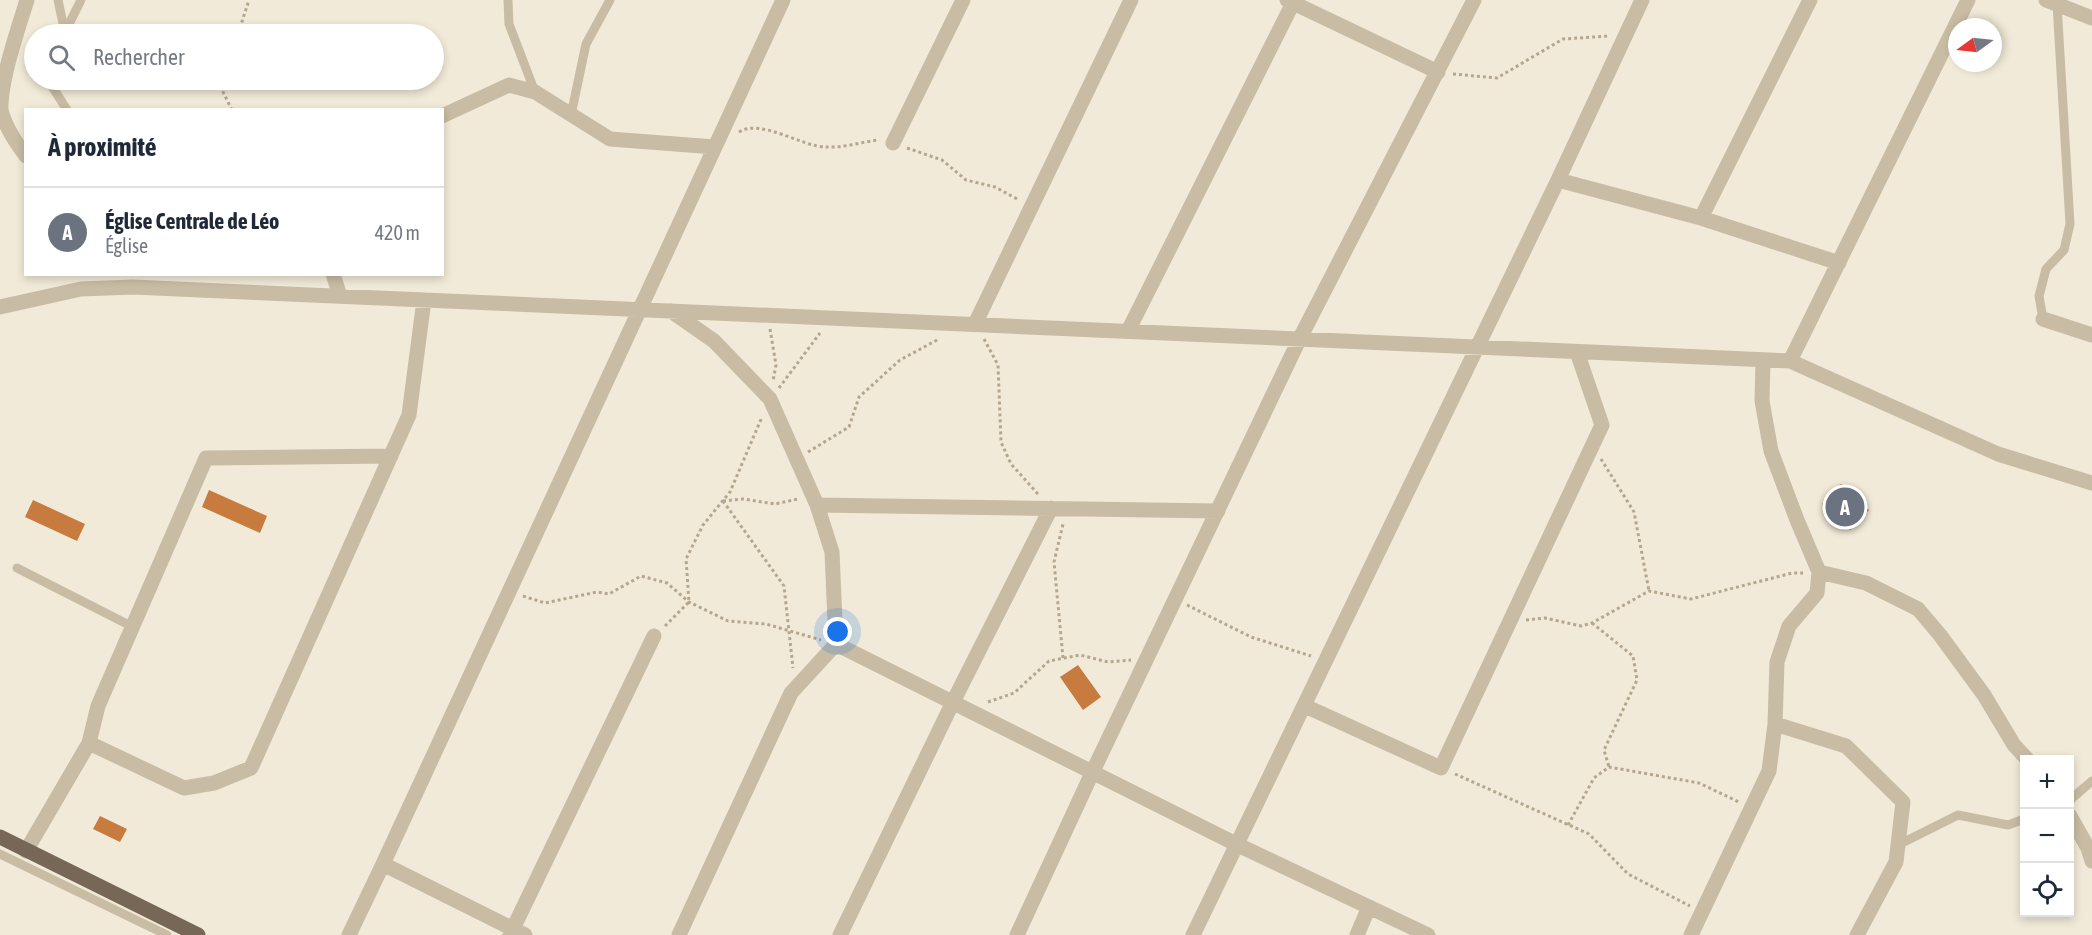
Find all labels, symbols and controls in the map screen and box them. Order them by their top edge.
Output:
north arrow [1948,18,2002,72]
search box [24,24,444,90]
icon: search [45,41,78,74]
text: Rechercher [93,44,184,70]
text: À proximité [48,132,156,162]
text: Église Centrale de Léo [105,208,279,234]
text: A [63,221,72,244]
text: 420 m [375,221,420,244]
text: Église [105,234,148,257]
pin: A [1826,484,1864,530]
your location [823,617,852,646]
map controls [2020,755,2074,917]
button: + [2020,755,2074,809]
button: − [2020,809,2074,863]
button: locate [2020,863,2074,917]

